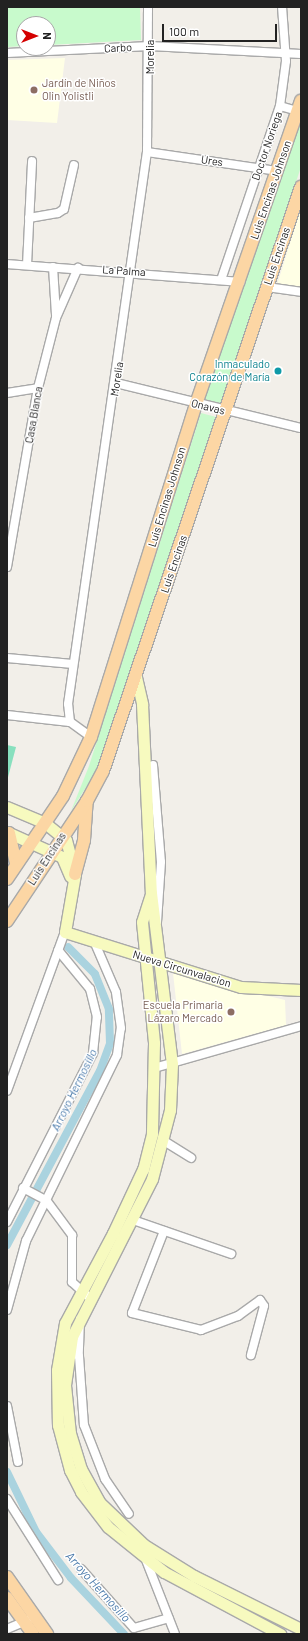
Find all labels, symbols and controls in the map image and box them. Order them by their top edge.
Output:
north arrow [16,16,56,56]
scale bar [164,16,279,42]
text: 100 m [169,24,199,38]
text: N [41,32,54,40]
street label: Morelia [143,40,157,74]
street label: Carbo [104,41,132,55]
place label: Jardín de Niños Olin Yolistli [42,77,116,103]
marker: Jardín de Niños Olin Yolistli [29,85,39,95]
street label: Doctor Noriega [249,110,285,182]
street label: Luis Encinas Johnson [248,139,294,241]
street label: Ures [200,153,224,169]
street label: Luis Encinas [261,225,293,287]
street label: La Palma [102,263,146,279]
place label: Inmaculado Corazón de María [189,358,270,384]
street label: Morelia [108,361,126,397]
marker: Inmaculado Corazón de María [273,366,283,376]
street label: Casa Blanca [23,386,45,444]
street label: Onavas [190,396,226,418]
street label: Luis Encinas Johnson [145,445,189,549]
street label: Luis Encinas [158,533,190,595]
street label: Luis Encinas [25,830,69,888]
street label: Nueva Circunvalacion [131,948,233,990]
place label: Escuela Primaria Lázaro Mercado [143,999,223,1025]
marker: Escuela Primaria Lázaro Mercado [226,1007,236,1017]
water label: Arroyo Hermosillo [48,1047,100,1133]
water label: Arroyo Hermosillo [63,1549,133,1625]

